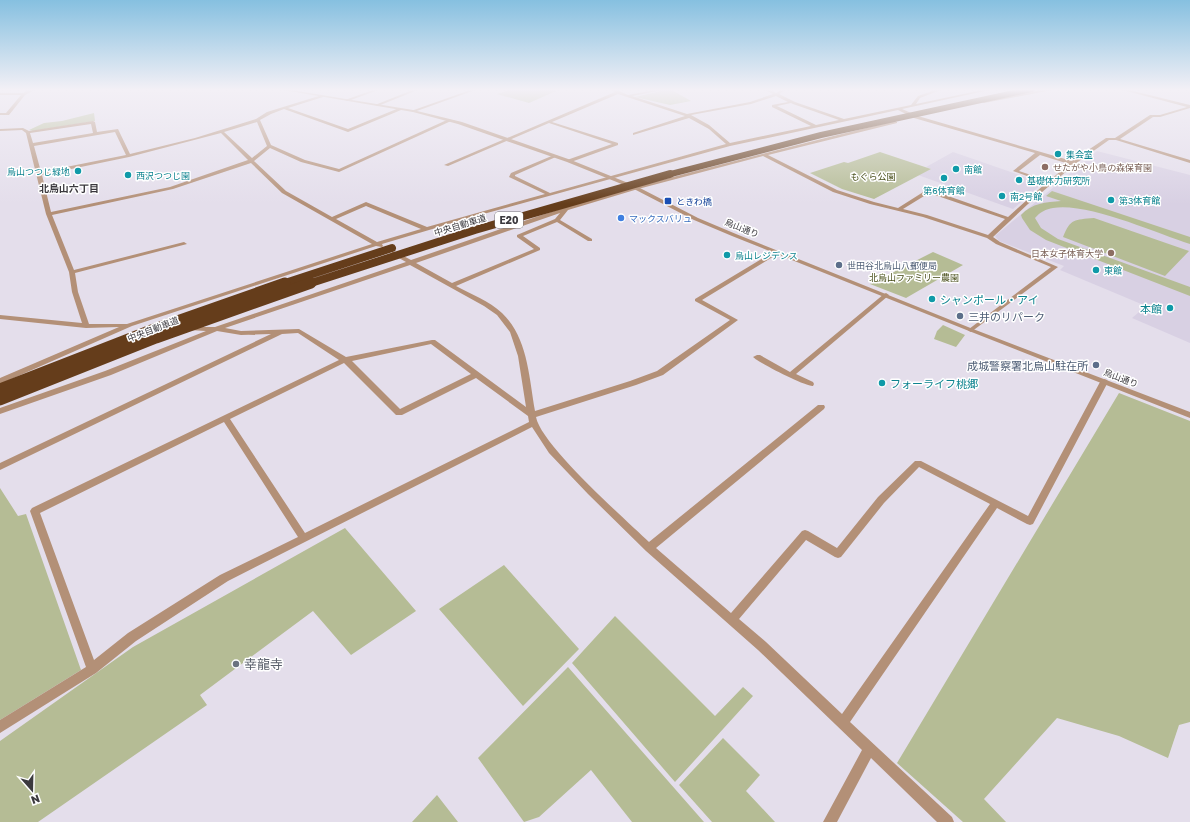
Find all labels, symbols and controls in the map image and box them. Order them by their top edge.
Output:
marker: 集会室 [1053,149,1063,159]
place label: 集会室 [1066,149,1093,160]
marker: せたがや小鳥の森保育園 [1040,162,1050,172]
place label: せたがや小鳥の森保育園 [1053,162,1152,173]
marker: 南館 [951,164,961,174]
place label: 南館 [964,164,982,175]
place label: 烏山つつじ緑地 [7,166,70,177]
marker: 烏山つつじ緑地 [73,166,83,176]
marker: 西沢つつじ園 [123,170,133,180]
place label: 西沢つつじ園 [136,170,190,181]
park label: もぐら公園 [850,171,896,182]
marker: 第6体育館 [939,173,949,183]
marker: 基礎体力研究所 [1014,175,1024,185]
place label: 基礎体力研究所 [1027,175,1090,186]
district label: 北烏山六丁目 [39,182,99,194]
place label: 第6体育館 [923,185,965,196]
marker: 南2号館 [997,191,1007,201]
place label: 南2号館 [1010,191,1042,202]
marker: 第3体育館 [1106,195,1116,205]
place label: 第3体育館 [1119,195,1160,206]
marker: ときわ橋 [663,196,673,206]
place label: ときわ橋 [676,196,712,207]
street label: 中央自動車道 [433,212,487,238]
road number: E20 [495,212,523,228]
marker: マックスバリュ [616,213,626,223]
place label: マックスバリュ [629,213,692,224]
street label: 烏山通り [723,216,761,240]
place label: 日本女子体育大学 [1031,248,1103,259]
marker: 日本女子体育大学 [1106,248,1116,258]
marker: 烏山レジデンス [722,250,732,260]
place label: 烏山レジデンス [735,250,798,261]
marker: 世田谷北烏山八郵便局 [834,260,844,270]
place label: 世田谷北烏山八郵便局 [847,260,937,271]
marker: 東館 [1091,265,1101,275]
place label: 東館 [1104,265,1122,276]
park label: 北烏山ファミリー農園 [869,272,959,283]
place label: シャンポール・アイ [940,293,1038,306]
marker: シャンポール・アイ [927,294,937,304]
place label: 本館 [1140,302,1162,315]
marker: 本館 [1165,303,1175,313]
place label: 三井のリパーク [968,310,1045,323]
marker: 三井のリパーク [955,311,965,321]
street label: 中央自動車道 [126,314,180,344]
place label: 成城警察署北烏山駐在所 [967,359,1089,372]
marker: 成城警察署北烏山駐在所 [1091,360,1101,370]
street label: 烏山通り [1102,366,1140,390]
place label: フォーライフ桃郷 [890,377,978,390]
marker: フォーライフ桃郷 [877,378,887,388]
place label: 幸龍寺 [244,656,283,672]
marker: 幸龍寺 [231,659,241,669]
north arrow [12,770,52,810]
text: N [29,792,42,807]

